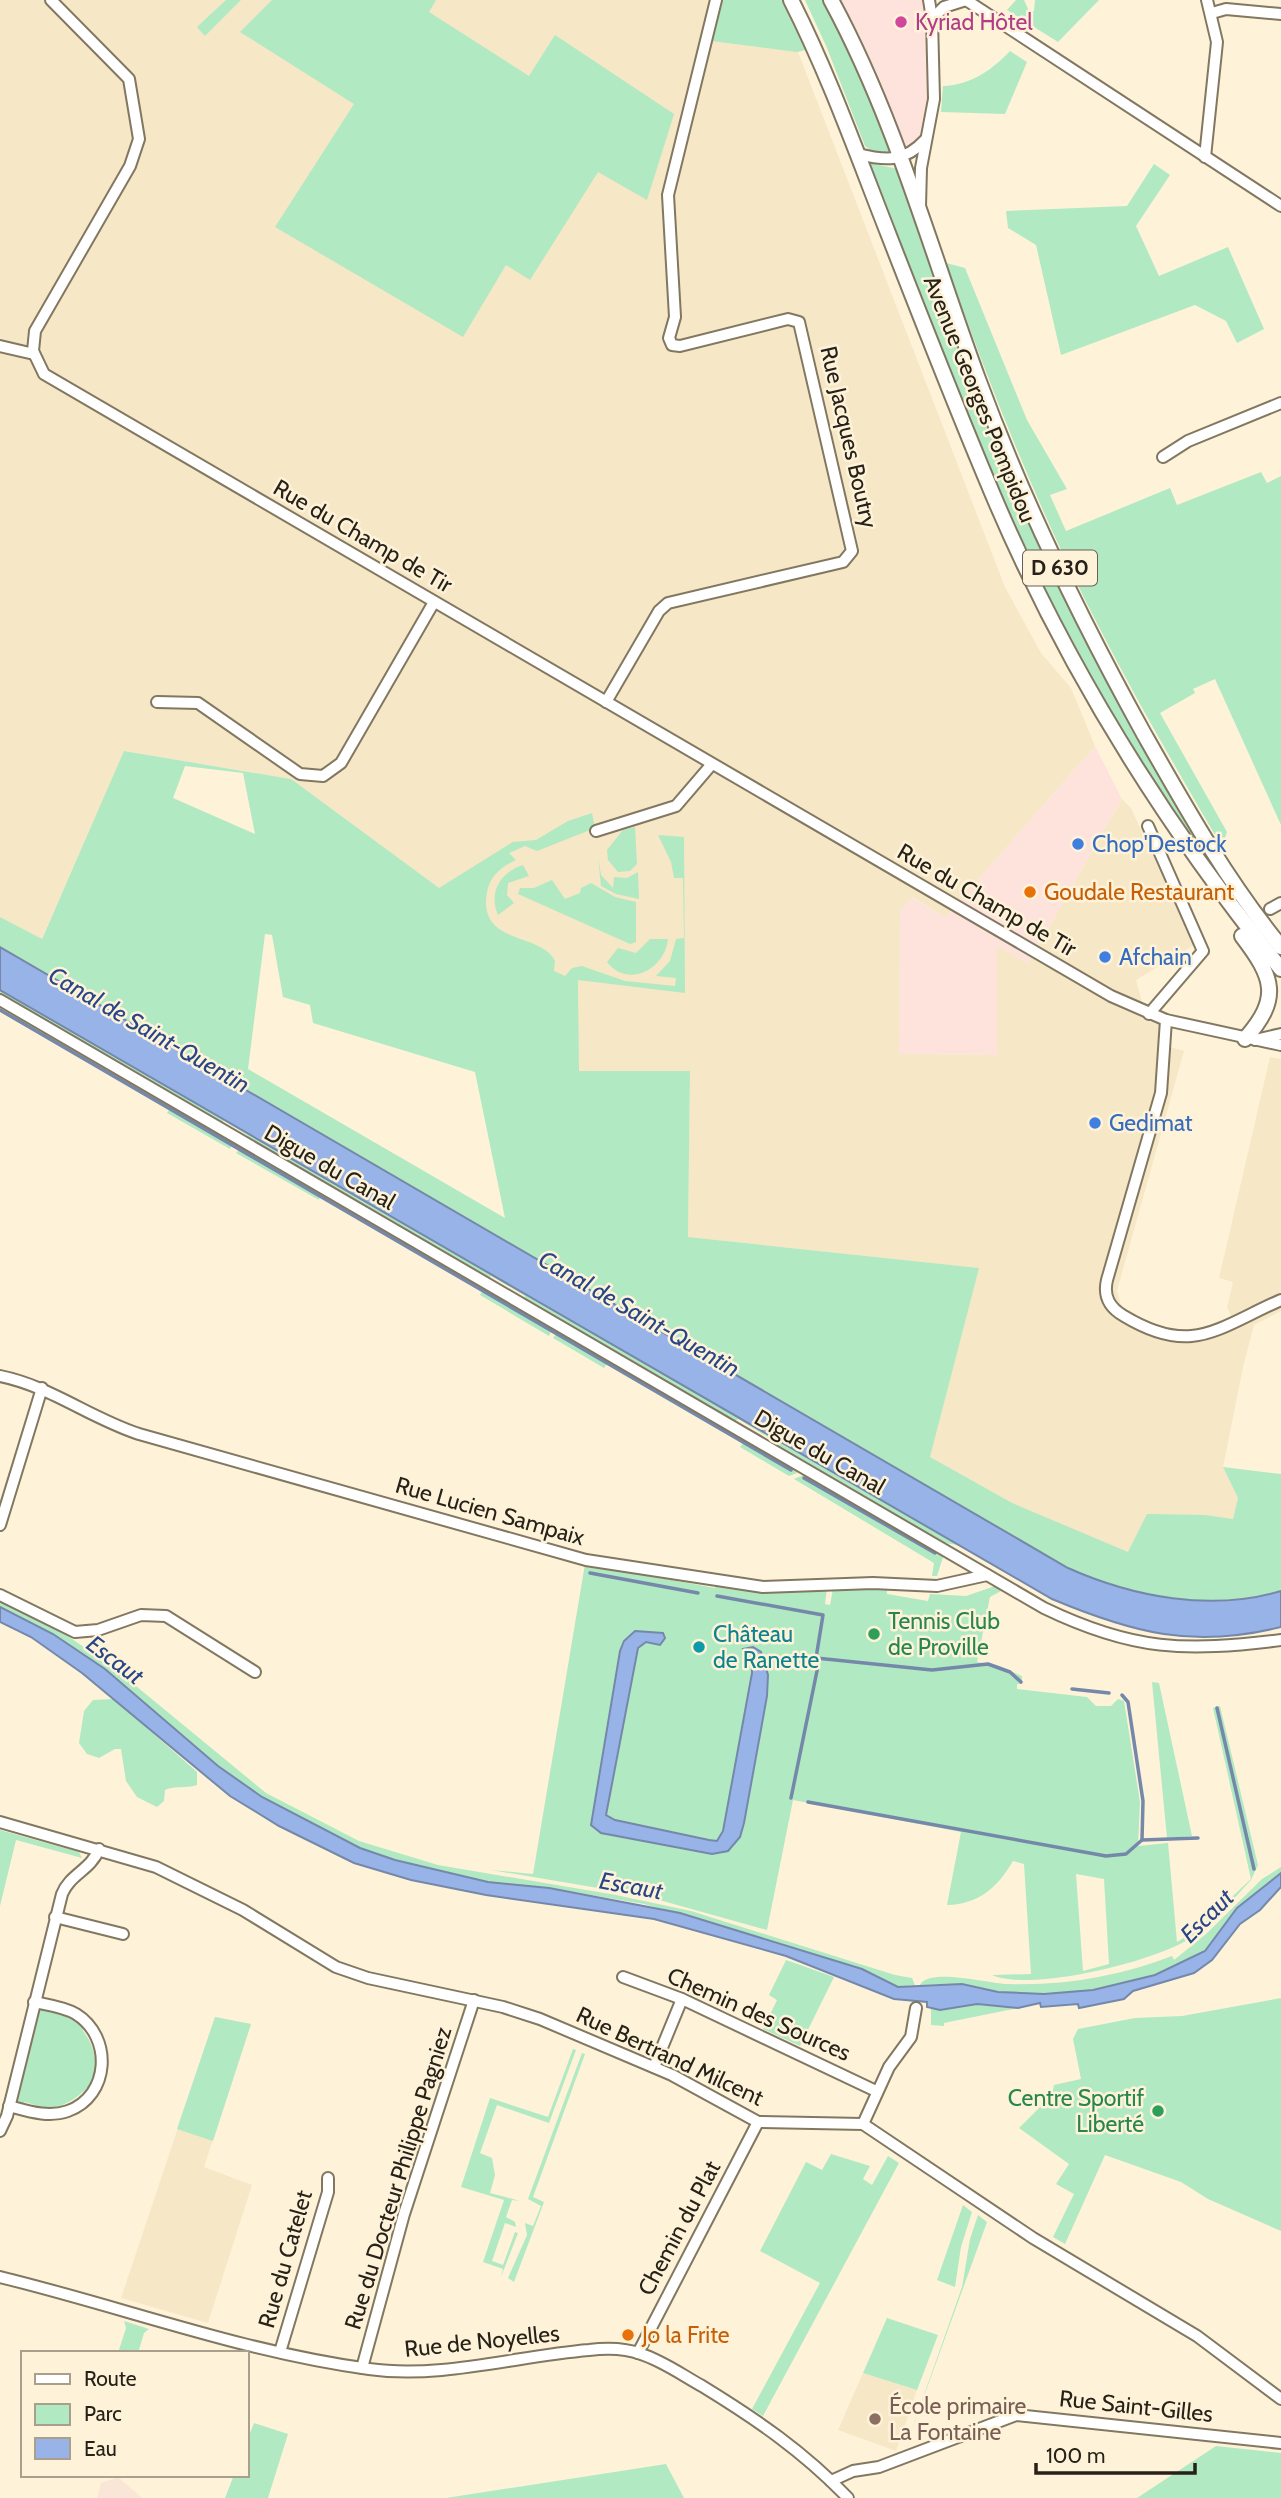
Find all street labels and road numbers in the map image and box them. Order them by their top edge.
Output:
street label: Avenue Georges Pompidou [918,271,1042,527]
street label: Rue Jacques Boutry [814,343,884,531]
street label: Rue du Champ de Tir [268,473,458,599]
road number: D 630 [1023,550,1097,586]
street label: Rue du Champ de Tir [892,837,1082,963]
street label: Digue du Canal [260,1118,401,1216]
street label: Digue du Canal [750,1403,891,1501]
street label: Rue Lucien Sampaix [392,1471,588,1551]
street label: Chemin des Sources [663,1961,855,2067]
street label: Rue Bertrand Milcent [572,2000,768,2112]
street label: Rue du Docteur Philippe Pagniez [339,2023,458,2333]
street label: Chemin du Plat [632,2156,726,2300]
street label: Rue du Catelet [252,2187,318,2331]
street label: Rue de Noyelles [403,2319,561,2363]
street label: Rue Saint-Gilles [1058,2384,1214,2428]

